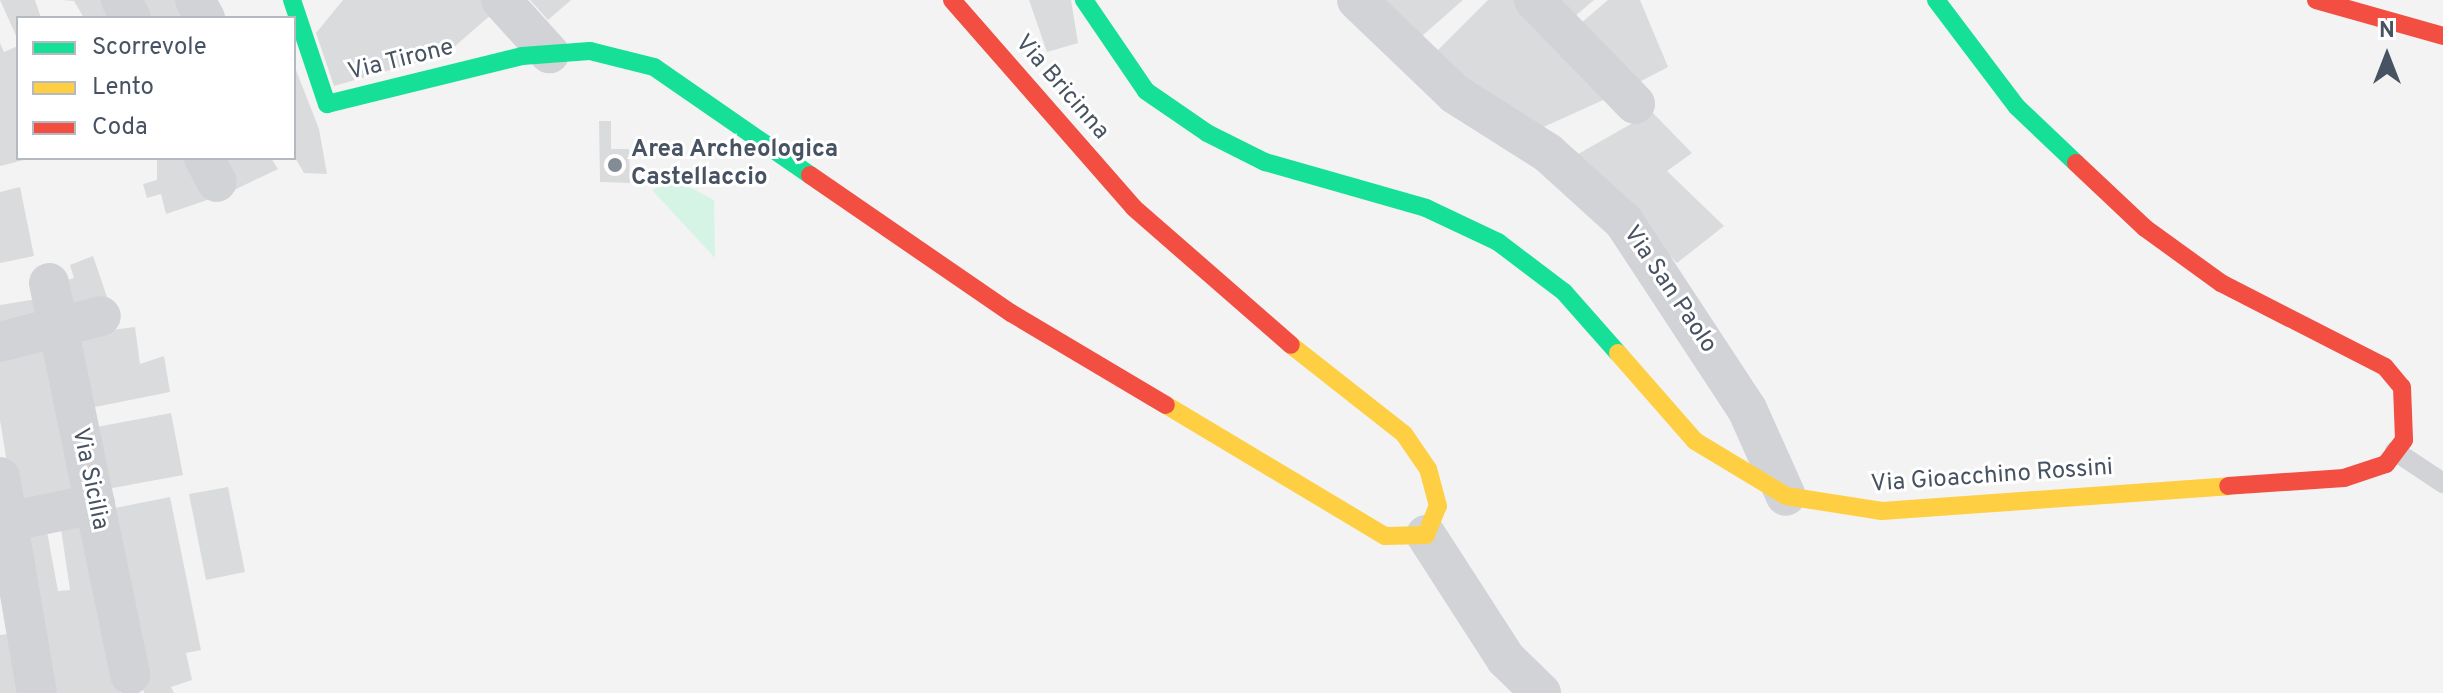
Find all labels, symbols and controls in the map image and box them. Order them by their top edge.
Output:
legend [16,16,296,160]
north arrow [2347,16,2427,96]
text: N [2379,18,2395,45]
street label: Via Bricinna [1008,30,1114,146]
text: Scorrevole [92,33,207,63]
street label: Via Tirone [345,34,457,88]
text: Lento [92,73,154,103]
text: Coda [92,113,148,143]
place label: Area Archeologica Castellaccio [631,137,839,193]
marker: Area Archeologica Castellaccio [606,156,624,174]
street label: Via San Paolo [1616,221,1722,359]
street label: Via Sicilia [64,425,114,533]
street label: Via Gioacchino Rossini [1870,454,2114,500]

